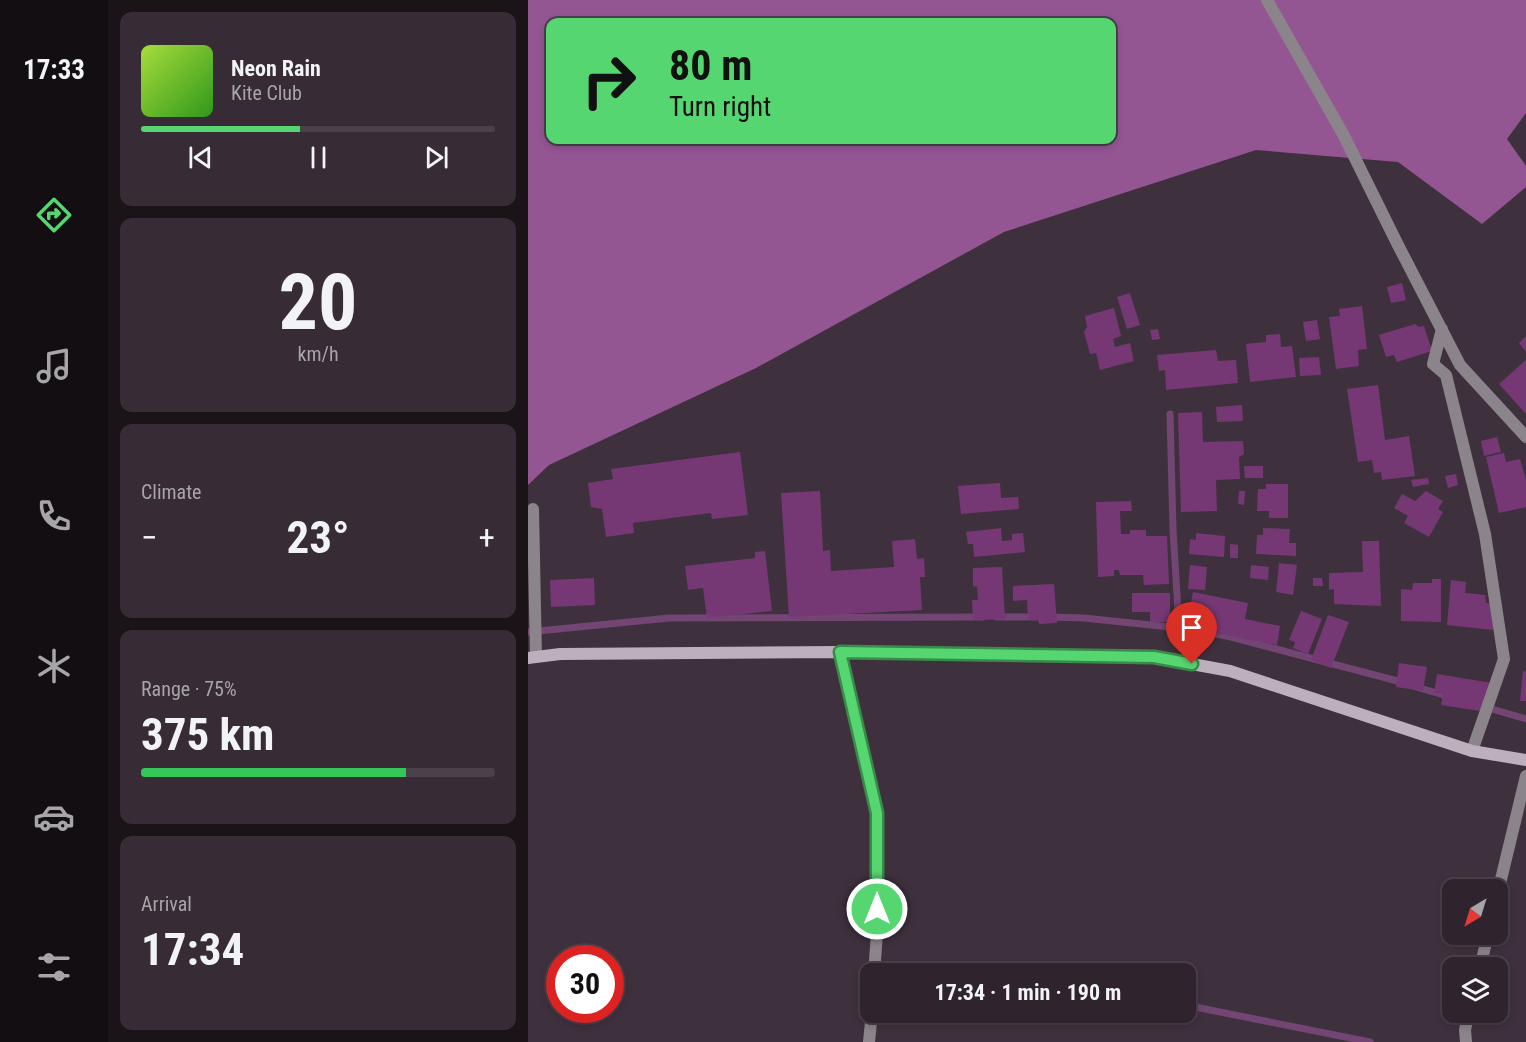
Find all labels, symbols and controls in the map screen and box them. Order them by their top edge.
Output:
text: 80 m [669,41,752,90]
icon: right [570,42,648,120]
text: 17:33 [23,54,85,86]
text: Neon Rain [231,56,321,81]
text: Kite Club [231,81,302,105]
text: Turn right [669,91,771,123]
icon: previous [184,141,217,174]
icon: pause [302,141,335,174]
icon: next [420,141,453,174]
icon: directions [33,194,75,236]
text: 20 [279,257,357,348]
text: km/h [297,342,339,366]
icon: music [33,345,75,387]
text: Climate [141,480,201,504]
icon: phone [33,495,75,537]
text: 23° [287,511,350,564]
text: − [141,518,158,557]
text: + [479,518,495,557]
pin [1166,602,1217,664]
icon: arrive [1175,611,1208,644]
icon: climate [33,645,75,687]
text: Range · 75% [141,677,237,701]
text: 375 km [141,708,274,761]
icon: car [33,796,75,838]
position arrow [845,877,909,941]
north arrow [1442,879,1508,945]
map controls [1442,879,1508,1023]
text: Arrival [141,892,192,916]
text: 17:34 [141,923,244,976]
speed limit sign: 30 [546,945,624,1023]
icon: filters [33,946,75,988]
button: layers [1442,957,1508,1023]
text: 17:34 · 1 min · 190 m [935,980,1121,1005]

